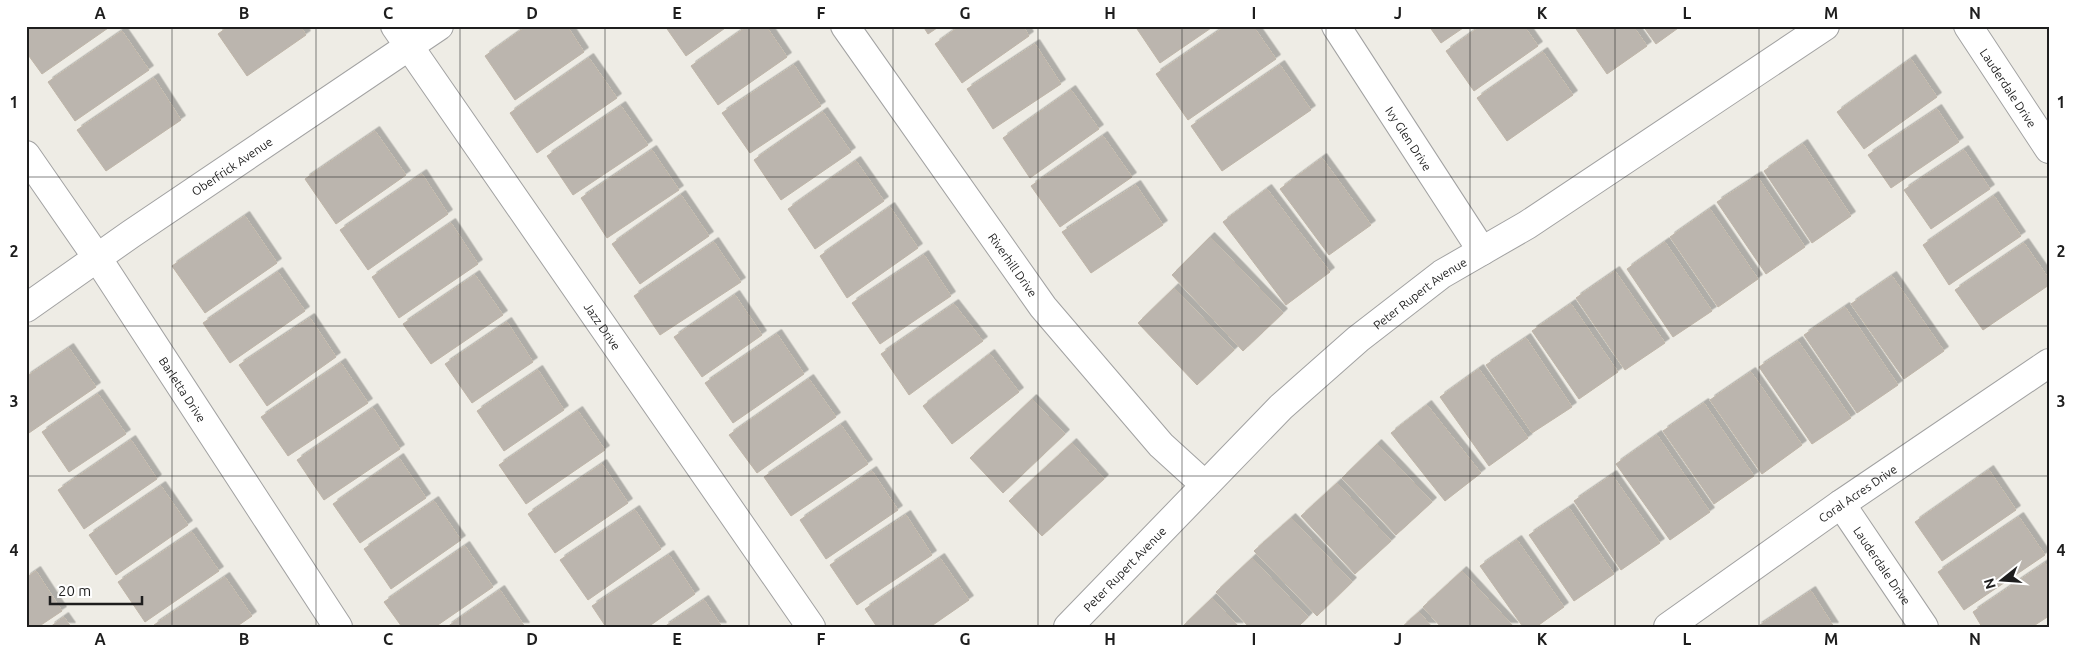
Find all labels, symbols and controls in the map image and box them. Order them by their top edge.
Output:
text: A [94,4,106,22]
text: B [239,4,249,22]
text: C [383,4,393,22]
text: D [526,4,538,22]
text: E [672,4,682,22]
text: F [817,4,826,22]
text: G [959,4,971,22]
text: H [1104,4,1116,22]
text: I [1252,4,1256,22]
text: J [1394,4,1402,22]
text: K [1537,4,1548,22]
text: L [1683,4,1692,22]
text: M [1824,4,1838,22]
text: N [1969,4,1981,22]
street label: Lauderdale Drive [1978,46,2039,130]
text: 1 [9,93,19,111]
text: 1 [2056,93,2066,111]
street label: Ivy Glen Drive [1383,104,1434,173]
street label: Oberfrick Avenue [189,134,275,198]
street label: Riverhill Drive [986,230,1040,299]
text: 2 [9,242,19,260]
text: 2 [2056,242,2066,260]
street label: Peter Rupert Avenue [1370,255,1469,331]
street label: Jazz Drive [582,300,624,352]
street label: Barletta Drive [157,354,209,424]
text: 3 [9,392,19,410]
text: 3 [2056,392,2066,410]
street label: Coral Acres Drive [1816,462,1899,525]
street label: Peter Rupert Avenue [1080,524,1168,614]
street label: Lauderdale Drive [1851,524,1913,607]
text: 4 [9,541,19,559]
text: 4 [2056,541,2066,559]
north arrow [1978,556,2028,606]
scale bar [50,573,142,605]
text: N [1980,576,1999,591]
text: 20 m [58,582,91,599]
text: A [94,630,106,648]
text: B [239,630,249,648]
text: C [383,630,393,648]
text: D [526,630,538,648]
text: E [672,630,682,648]
text: F [817,630,826,648]
text: G [959,630,971,648]
text: H [1104,630,1116,648]
text: I [1252,630,1256,648]
text: J [1394,630,1402,648]
text: K [1537,630,1548,648]
text: L [1683,630,1692,648]
text: M [1824,630,1838,648]
text: N [1969,630,1981,648]

